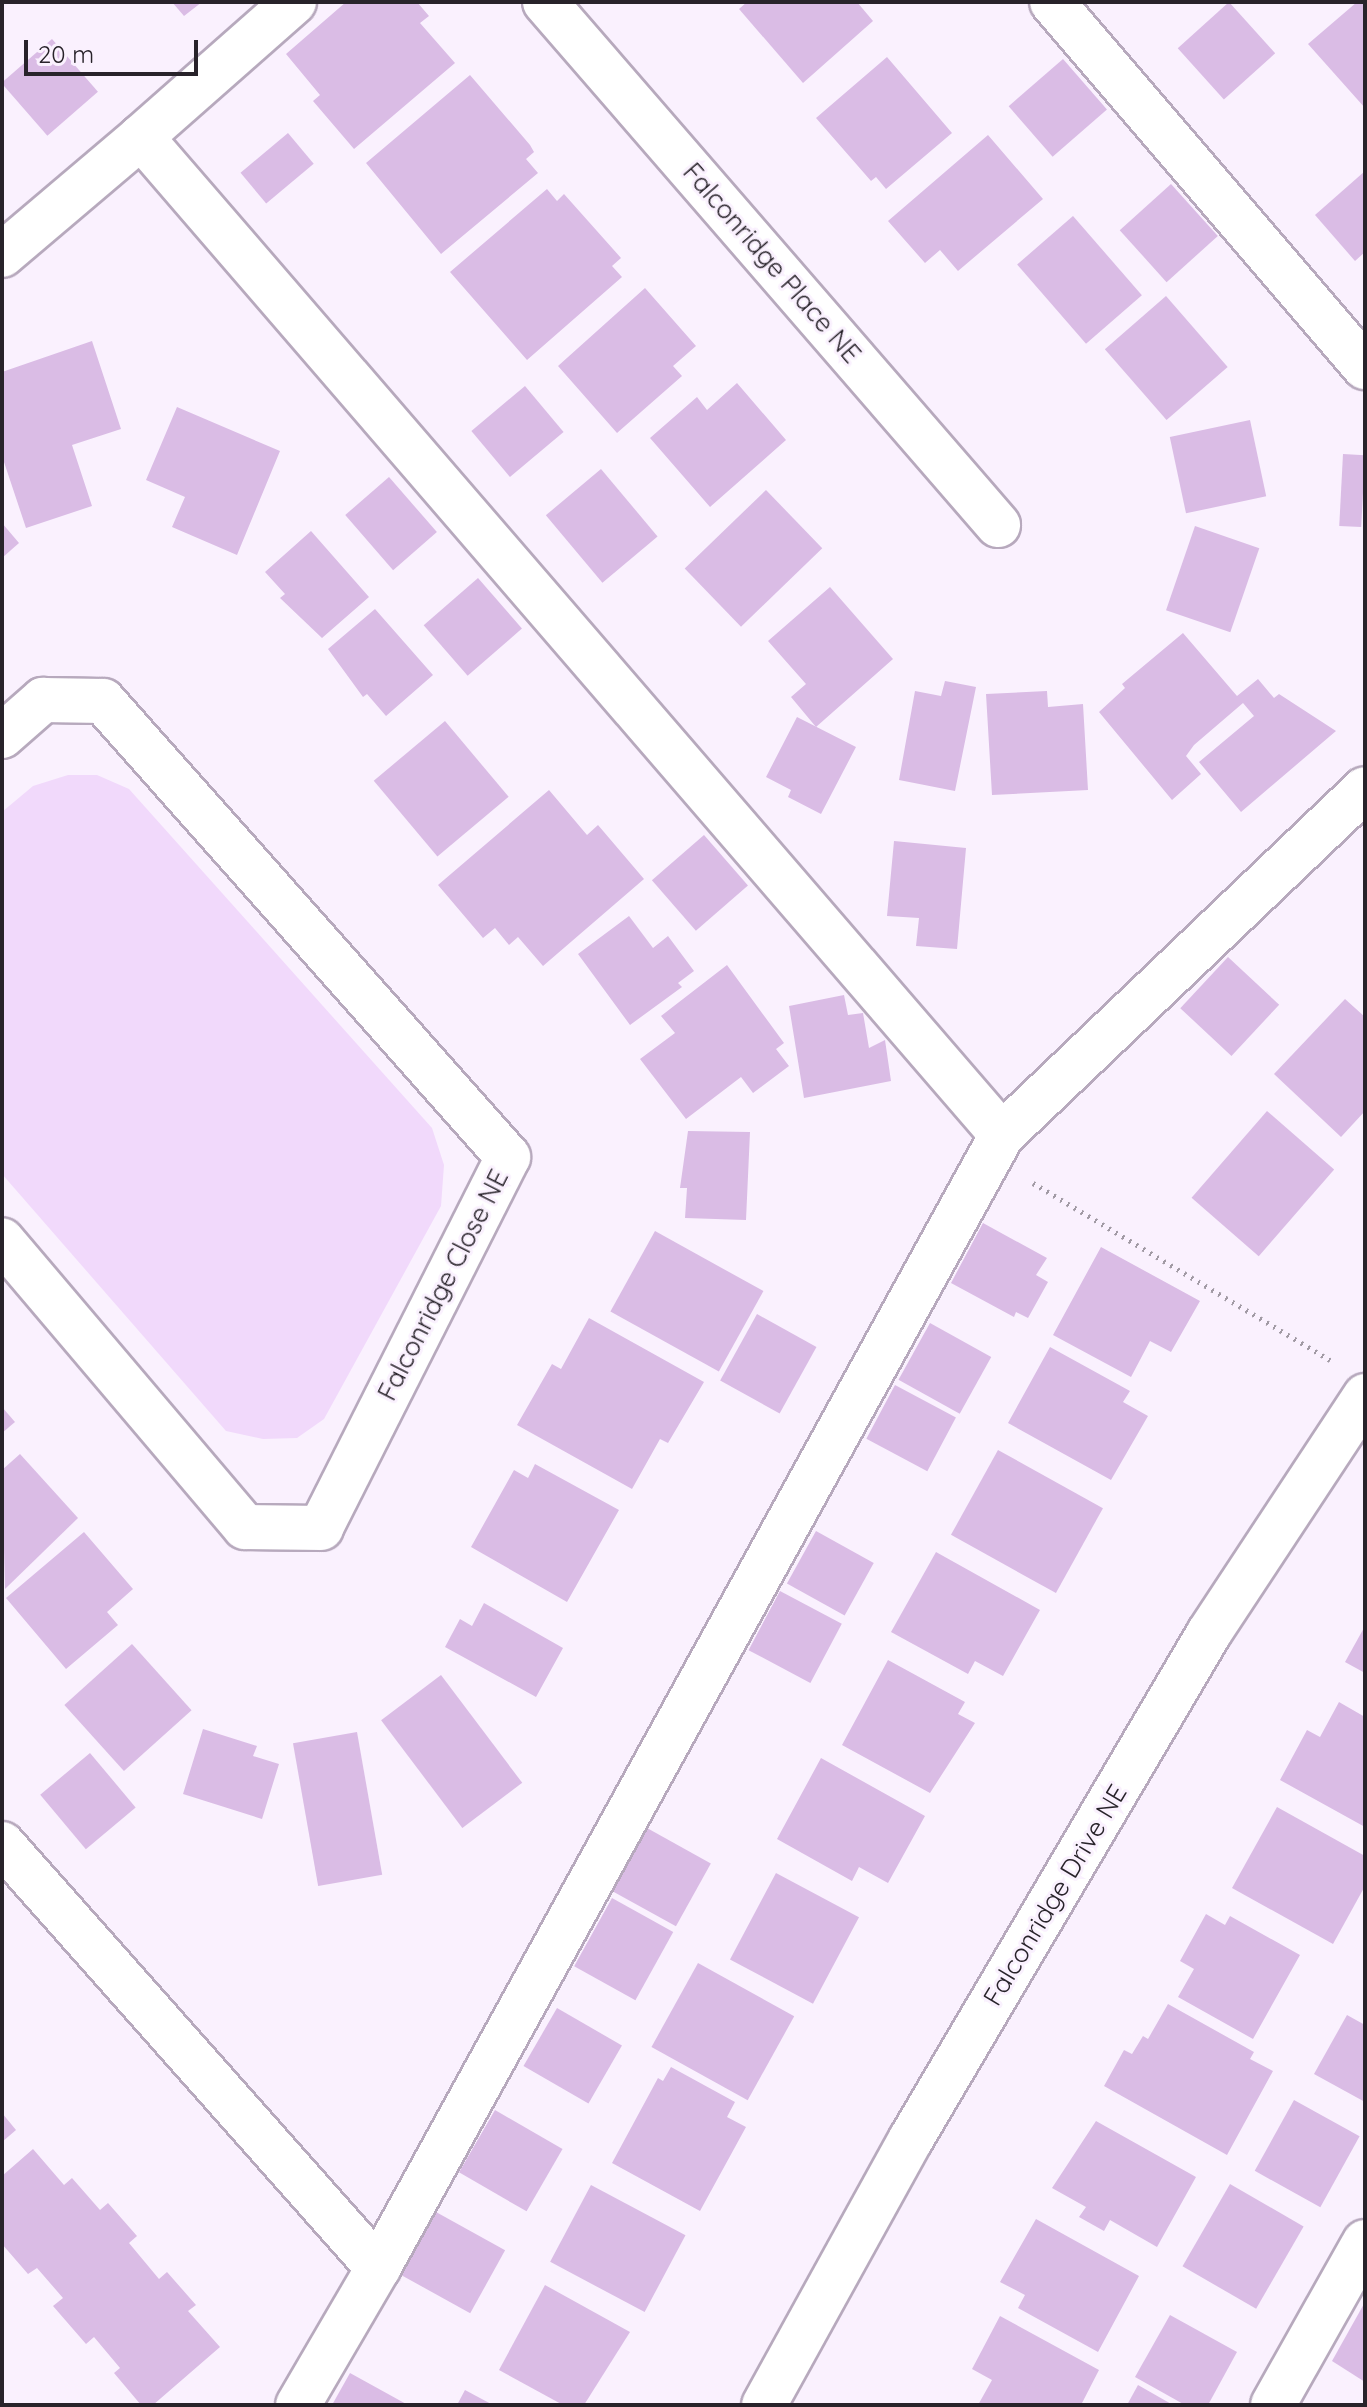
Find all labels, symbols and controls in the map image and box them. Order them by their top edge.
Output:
scale bar [28,24,202,74]
text: 20 m [38,39,94,69]
street label: Falconridge Place NE [677,157,867,369]
street label: Falconridge Close NE [371,1164,515,1406]
street label: Falconridge Drive NE [977,1779,1133,2011]

